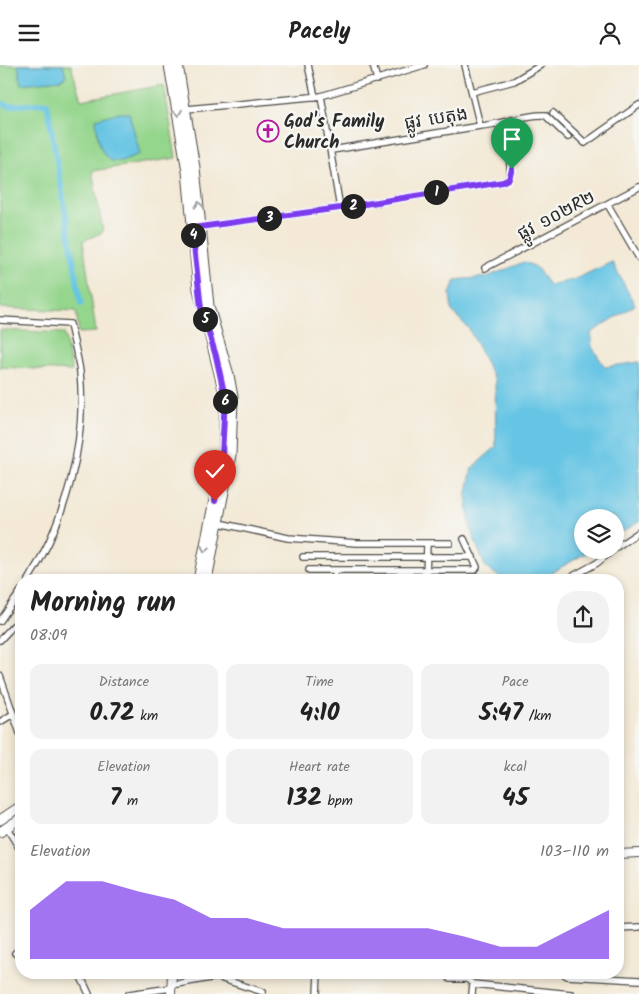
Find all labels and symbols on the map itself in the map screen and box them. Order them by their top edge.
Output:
street label: ផ្លូវ បេតុង [402,100,470,139]
place label: God's Family Church [284,108,385,158]
one-way arrow [172,109,183,117]
pin [491,118,533,169]
church icon: God's Family Church [256,119,280,143]
pin: 1 [424,179,448,205]
street label: ផ្លូវ ១០២R២ [512,184,601,249]
pin: 2 [340,193,366,219]
one-way arrow [194,201,205,209]
pin: 3 [256,205,282,231]
pin: 4 [180,223,206,247]
pin: 5 [192,307,218,331]
pin: 6 [212,389,238,413]
pin [194,450,236,501]
one-way arrow [200,545,211,553]

